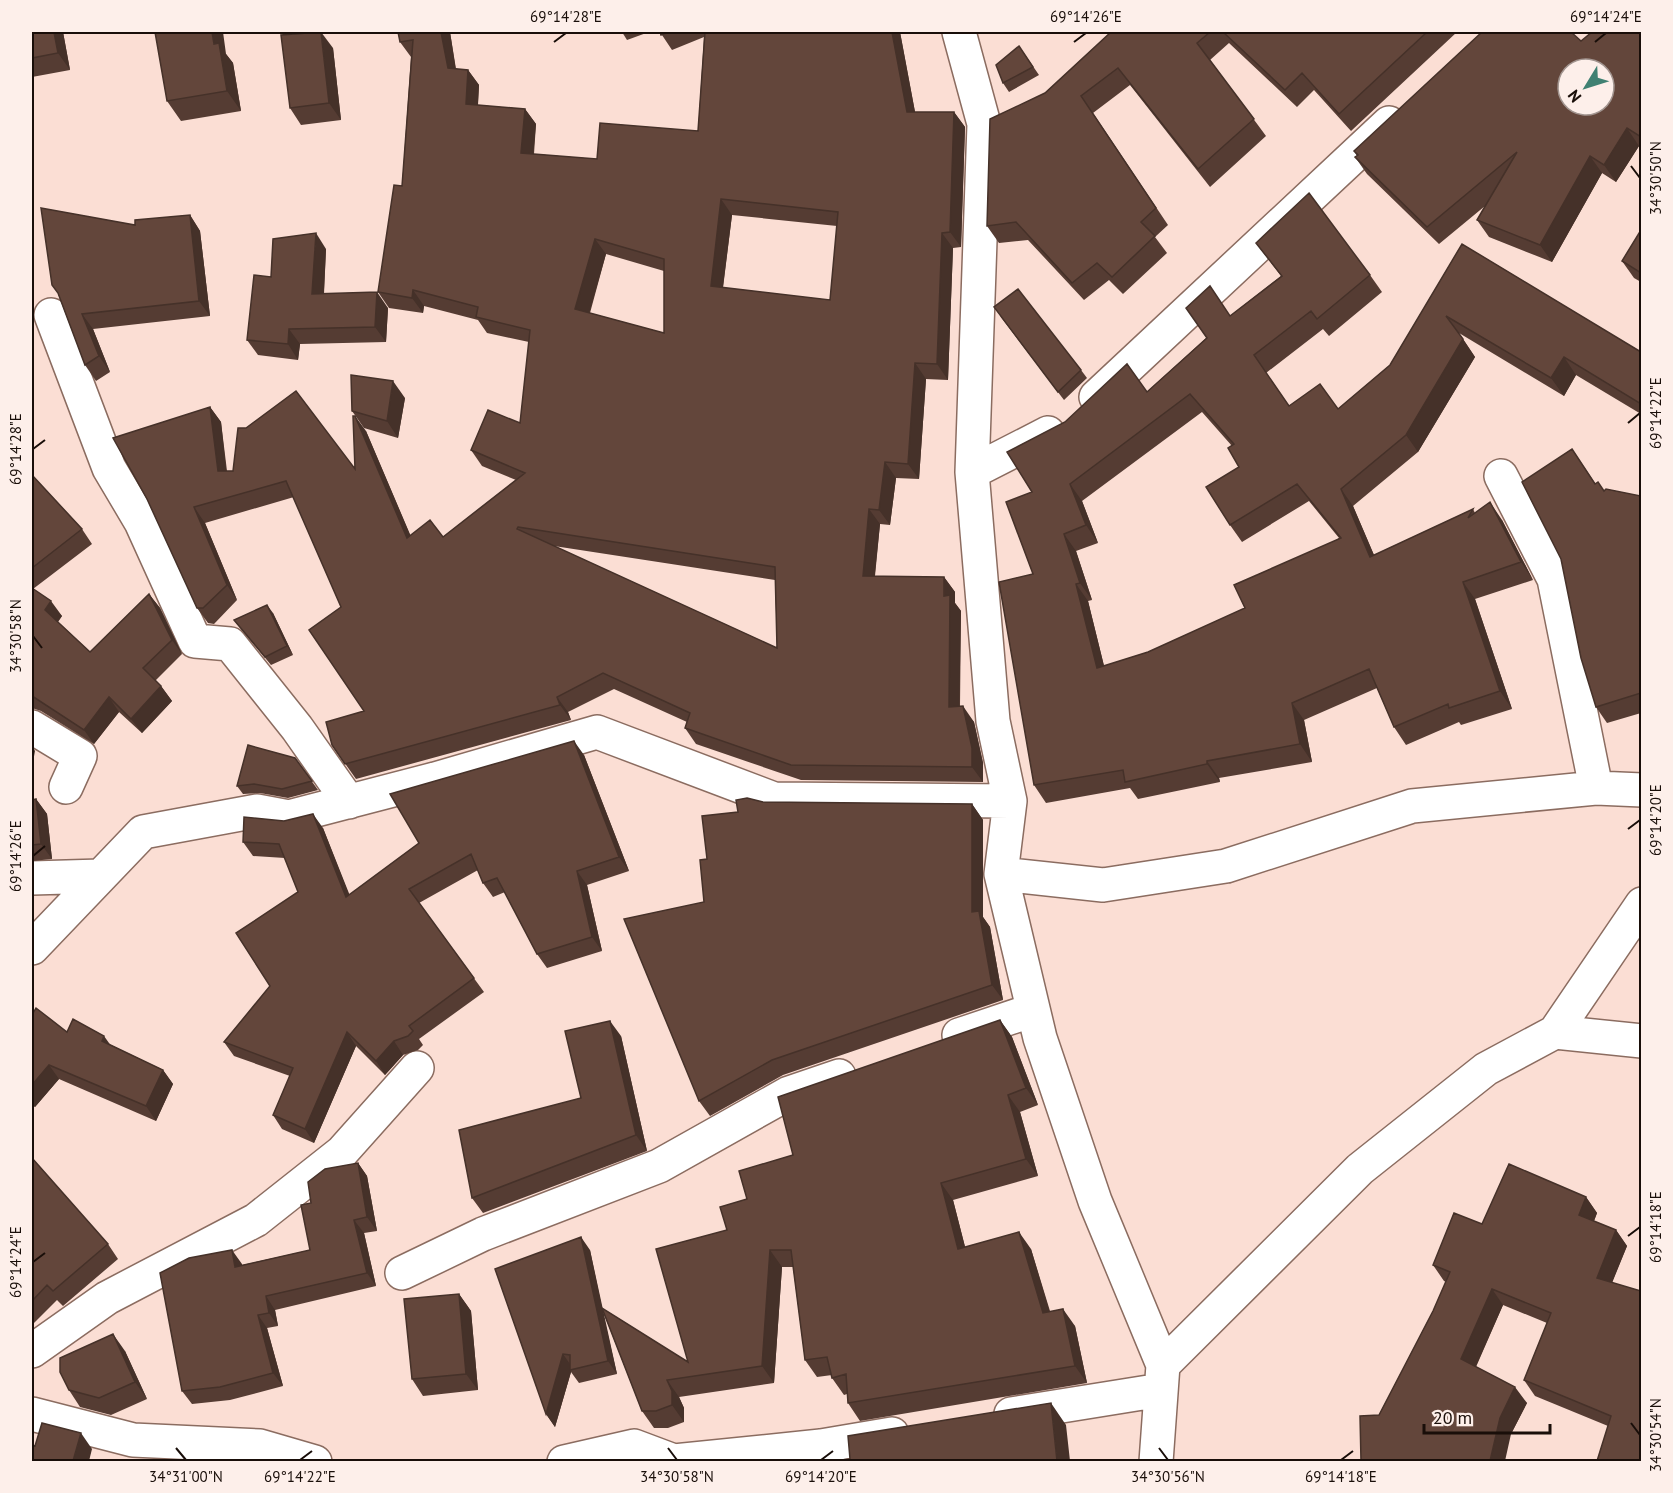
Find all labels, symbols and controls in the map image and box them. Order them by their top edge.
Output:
text: 69°14'28"E [530,7,602,26]
text: 69°14'26"E [1050,7,1122,26]
text: 69°14'24"E [1570,7,1642,26]
north arrow [1556,57,1616,117]
text: N [1563,86,1585,107]
text: 34°30'50"N [1646,141,1665,215]
text: 69°14'22"E [1646,377,1665,449]
text: 69°14'28"E [6,413,25,485]
text: 34°30'58"N [6,599,25,673]
text: 69°14'20"E [1646,784,1665,856]
text: 69°14'26"E [6,820,25,892]
text: 69°14'18"E [1646,1191,1665,1263]
text: 69°14'24"E [6,1226,25,1298]
scale bar [1424,1397,1550,1435]
text: 34°30'54"N [1646,1398,1665,1472]
text: 20 m [1433,1406,1472,1429]
text: 34°31'00"N [149,1467,223,1486]
text: 69°14'22"E [264,1467,336,1486]
text: 34°30'58"N [640,1467,714,1486]
text: 69°14'20"E [785,1467,857,1486]
text: 34°30'56"N [1131,1467,1205,1486]
text: 69°14'18"E [1305,1467,1377,1486]

